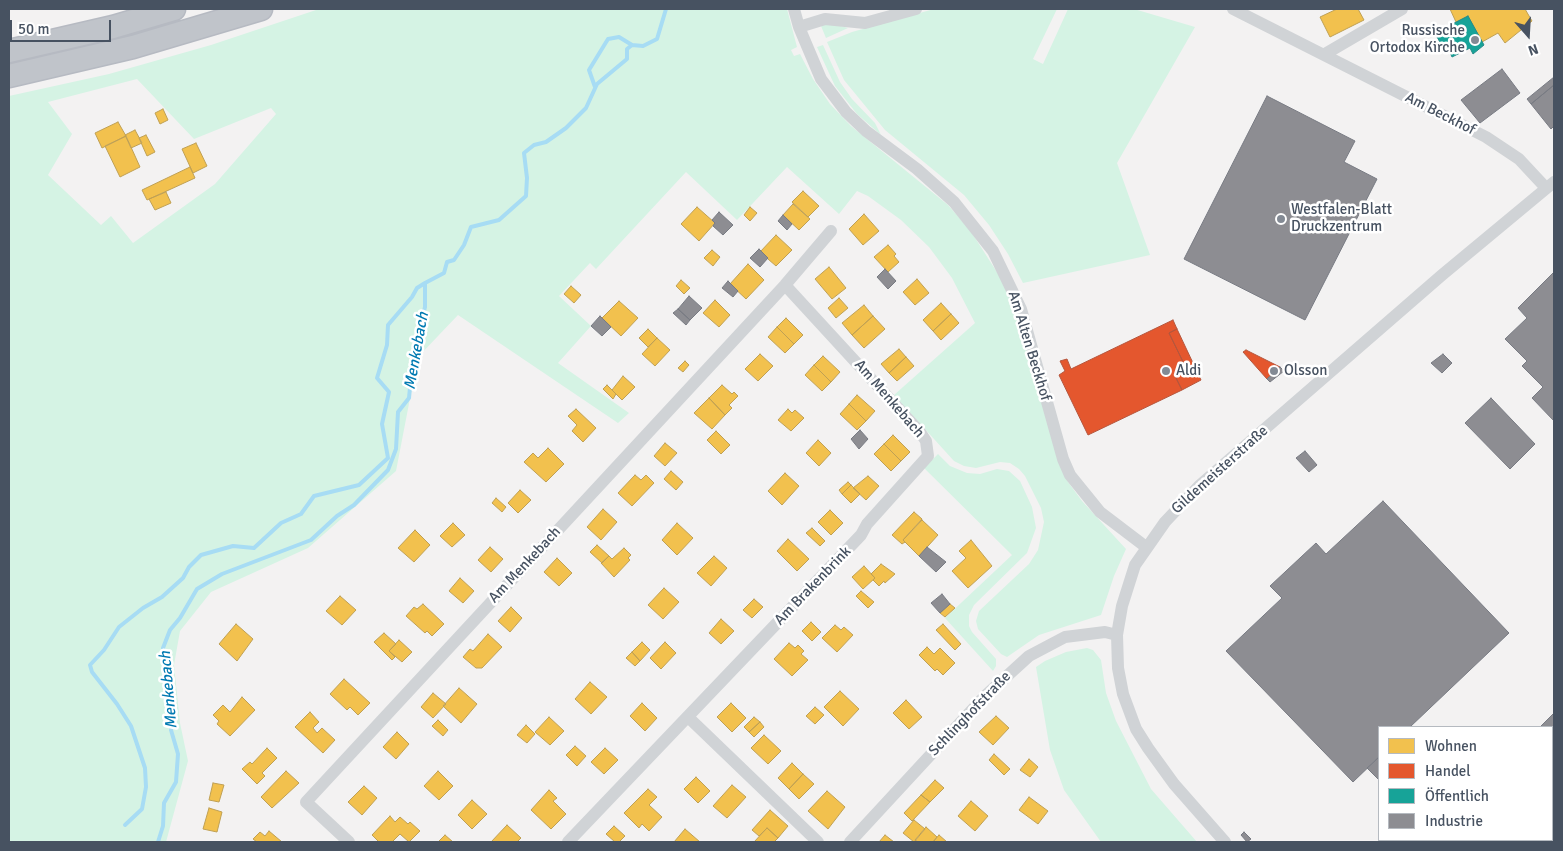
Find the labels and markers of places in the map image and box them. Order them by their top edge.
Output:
place label: Russische Ortodox Kirche [1370,22,1465,57]
marker: Russische Ortodox Kirche [1469,34,1481,46]
place label: Westfalen-Blatt Druckzentrum [1291,201,1392,236]
marker: Westfalen-Blatt Druckzentrum [1275,213,1287,225]
place label: Aldi [1176,362,1201,380]
place label: Olsson [1284,362,1327,380]
marker: Aldi [1160,365,1172,377]
marker: Olsson [1268,365,1280,377]

